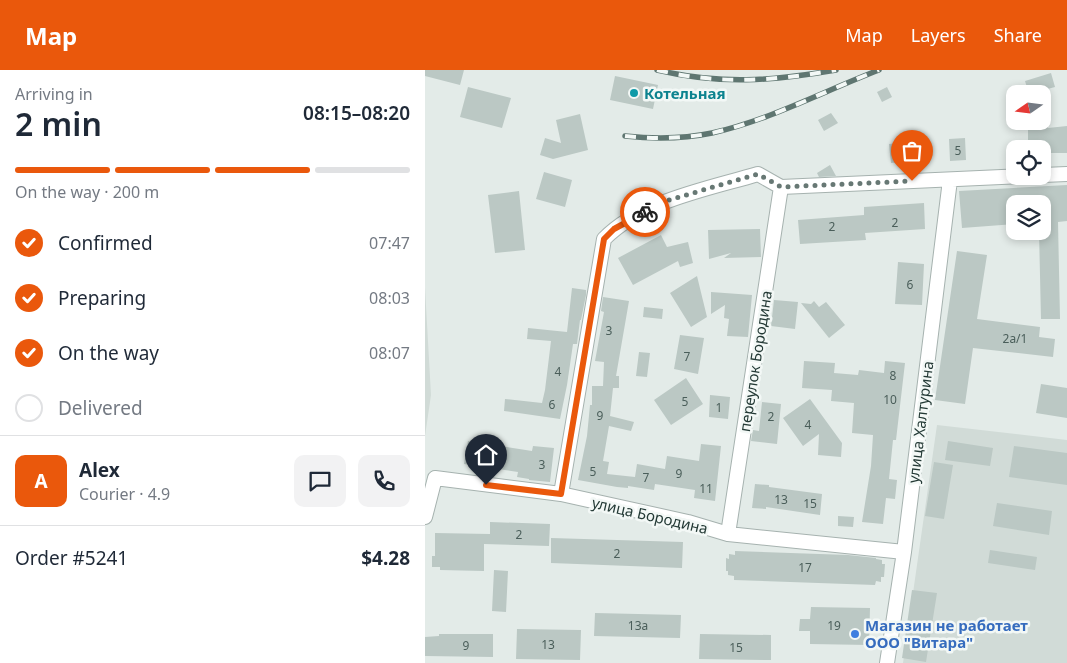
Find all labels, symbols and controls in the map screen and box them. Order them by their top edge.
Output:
text: Map [25,19,77,52]
text: Map [845,23,883,47]
text: Layers [911,23,966,47]
text: Share [994,23,1042,47]
text: Arriving in [15,83,93,105]
place label: Котельная [644,83,726,103]
north arrow [1006,85,1051,130]
map controls [1006,85,1051,240]
marker: Котельная [628,87,640,99]
text: 08:15–08:20 [303,100,410,126]
text: 2 min [15,102,102,145]
pin [891,130,933,181]
icon: bag [898,137,926,165]
button: locate [1006,140,1051,185]
house number: 5 [955,142,962,159]
text: On the way · 200 m [15,181,159,203]
courier [620,187,670,237]
button: layers [1006,195,1051,240]
icon: bike [631,198,659,226]
house number: 2 [892,214,899,231]
house number: 2 [829,218,836,235]
icon: check [15,229,43,257]
text: Confirmed [58,230,153,256]
text: 07:47 [369,232,410,254]
house number: 6 [907,276,914,293]
icon: check [15,284,43,312]
text: Preparing [58,285,146,311]
text: 08:03 [369,287,410,309]
street label: переулок Бородина [734,289,776,433]
house number: 3 [606,322,613,339]
house number: 2а/1 [1003,330,1027,347]
icon: check [15,339,43,367]
text: On the way [58,340,159,366]
text: 08:07 [369,342,410,364]
house number: 7 [684,348,691,365]
street label: улица Халтурина [903,360,937,484]
house number: 4 [555,363,562,380]
house number: 8 [890,367,897,384]
house number: 10 [883,391,897,408]
house number: 5 [682,393,689,410]
text: Delivered [58,395,143,421]
house number: 6 [549,396,556,413]
house number: 1 [716,399,722,416]
house number: 9 [597,407,604,424]
house number: 2 [768,408,775,425]
house number: 4 [805,416,812,433]
pin [465,434,507,485]
icon: home [472,441,500,469]
button: chat [294,455,346,507]
button: phone [358,455,410,507]
house number: 3 [539,456,546,473]
text: Alex [79,457,120,483]
house number: 5 [590,463,597,480]
house number: 9 [676,465,683,482]
text: A [34,468,48,494]
house number: 7 [643,469,650,486]
house number: 11 [699,480,713,497]
text: Courier · 4.9 [79,483,170,505]
house number: 13 [774,491,788,508]
street label: улица Бородина [590,492,710,538]
house number: 15 [803,495,817,512]
house number: 2 [516,526,523,543]
text: Order #5241 [15,545,128,571]
text: $4.28 [361,545,410,571]
house number: 2 [614,545,621,562]
house number: 17 [798,559,812,576]
place label: Магазин не работает ООО "Витара" [865,615,1028,652]
house number: 13а [628,617,648,634]
house number: 19 [827,617,841,634]
marker: Магазин не работает ООО "Витара" [849,628,861,640]
house number: 13 [541,636,555,653]
house number: 9 [463,637,470,654]
house number: 15 [729,639,743,656]

